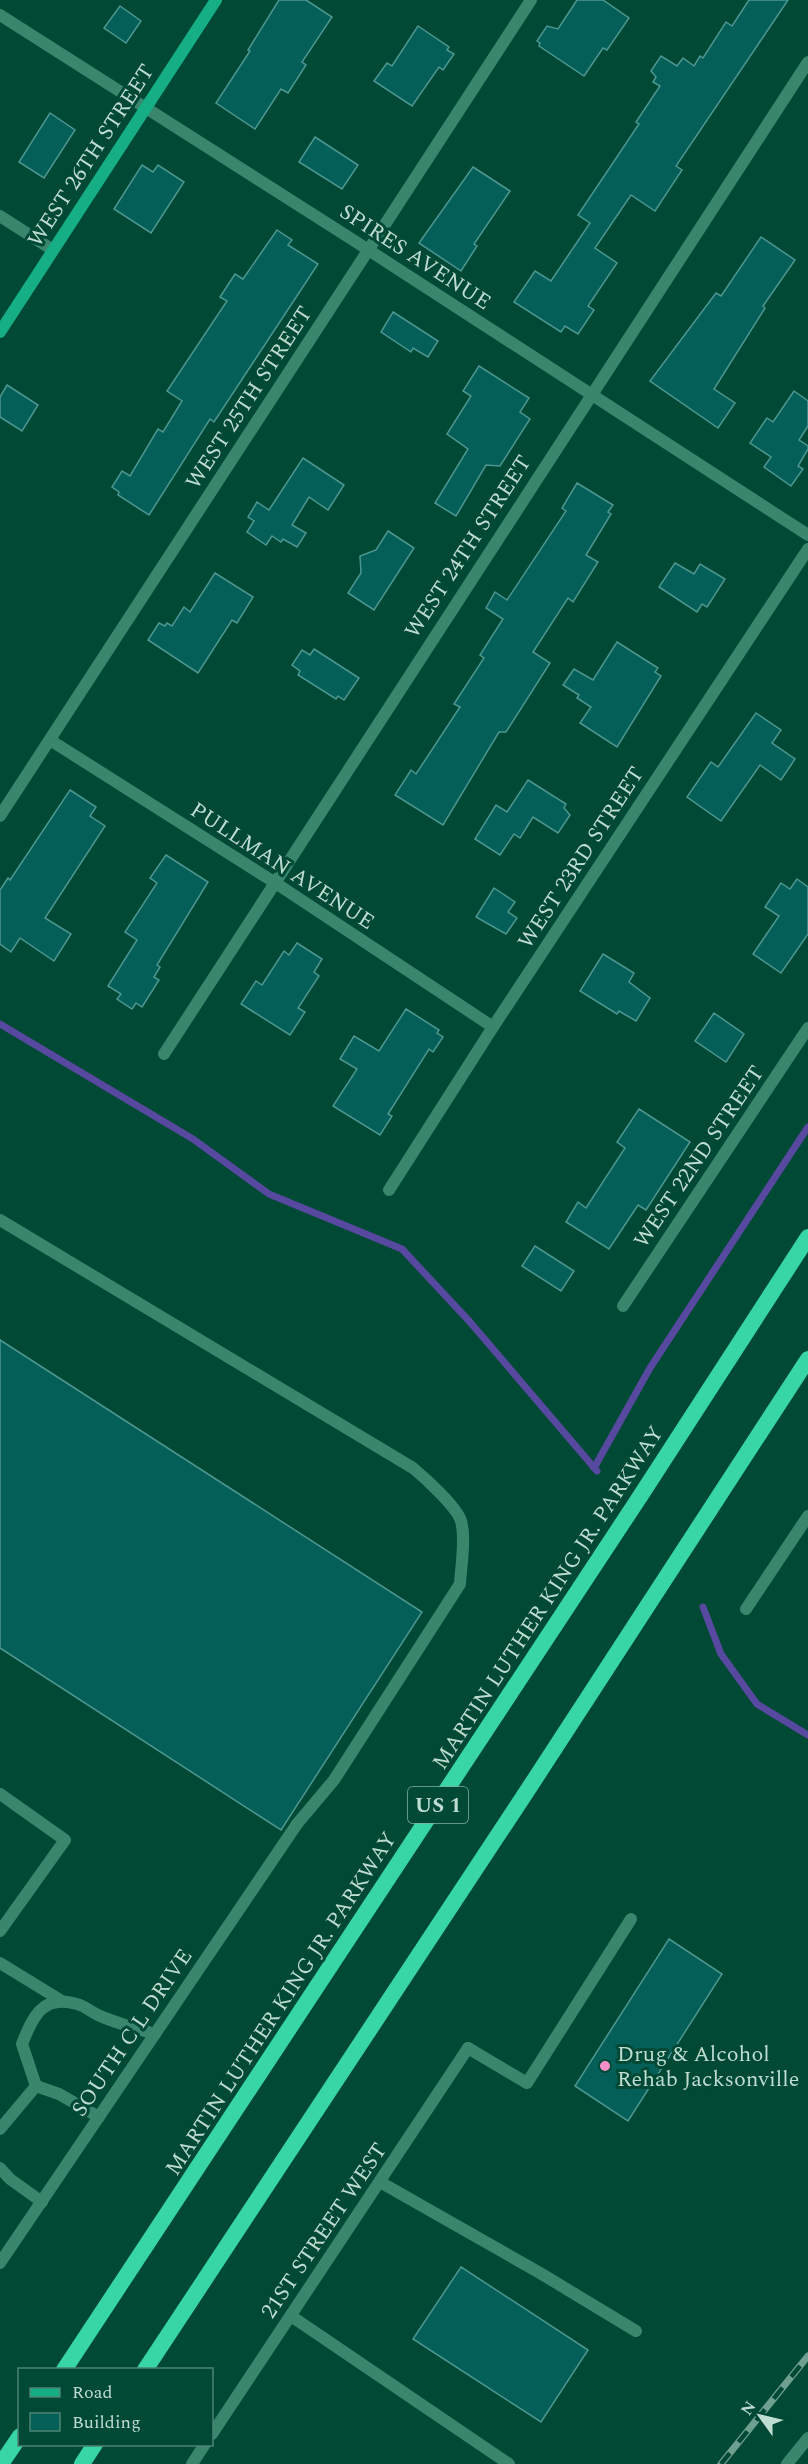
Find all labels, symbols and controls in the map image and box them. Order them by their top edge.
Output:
street label: WEST 26TH STREET [20,58,163,254]
street label: SPIRES AVENUE [333,196,498,319]
street label: WEST 25TH STREET [178,300,321,496]
street label: WEST 24TH STREET [397,449,540,645]
street label: WEST 23RD STREET [510,760,653,956]
street label: PULLMAN AVENUE [183,794,381,939]
street label: WEST 22ND STREET [626,1059,773,1255]
street label: MARTIN LUTHER KING JR. PARKWAY [424,1419,672,1777]
road number: US 1 [408,1787,468,1823]
street label: MARTIN LUTHER KING JR. PARKWAY [157,1825,405,2183]
street label: SOUTH C L DRIVE [64,1942,201,2124]
place label: Drug & Alcohol Rehab Jacksonville [617,2038,799,2096]
marker: Drug & Alcohol Rehab Jacksonville [598,2059,612,2073]
street label: 21ST STREET WEST [253,2136,396,2326]
legend [18,2368,213,2446]
text: Road [72,2379,113,2406]
north arrow [730,2386,790,2446]
text: N [735,2396,762,2420]
text: Building [72,2409,141,2436]

